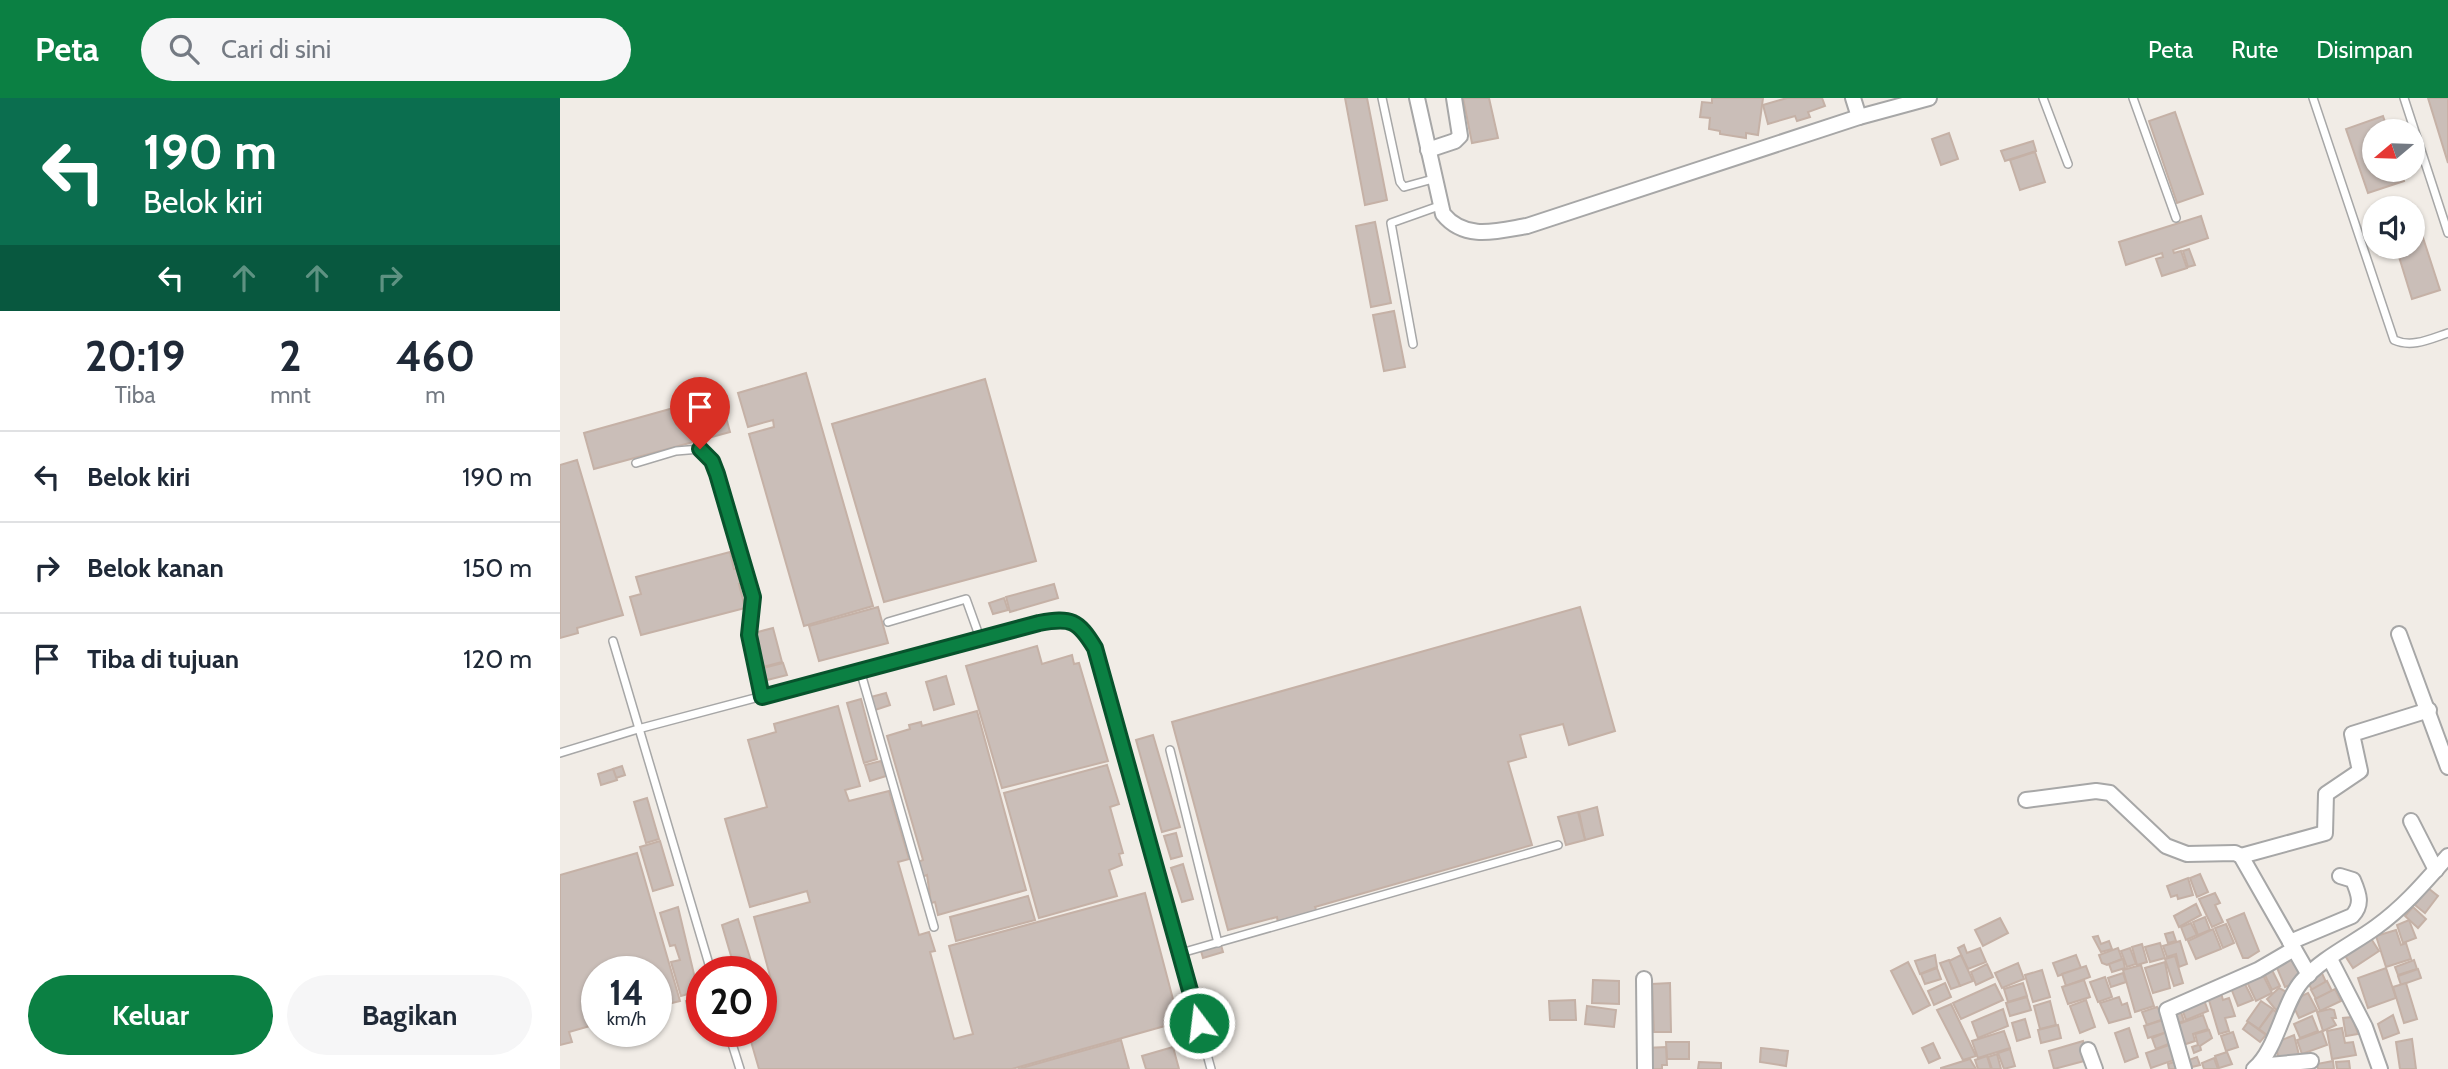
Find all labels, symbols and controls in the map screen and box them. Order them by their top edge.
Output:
search box [141,18,631,81]
text: Peta [35,29,99,69]
icon: search [165,30,203,68]
text: Cari di sini [221,33,331,65]
text: Peta [2148,35,2193,64]
text: Rute [2231,35,2278,64]
text: Disimpan [2316,35,2413,64]
north arrow [2362,119,2426,182]
map controls [2362,119,2425,259]
text: 190 m [143,122,277,181]
icon: left [28,126,119,217]
text: Belok kiri [143,182,263,221]
button: sound [2362,196,2425,259]
icon: left [152,259,190,297]
icon: ahead [225,259,263,297]
icon: ahead [298,259,336,297]
icon: right [371,259,409,297]
text: 20:19 [85,330,185,382]
text: 2 [279,330,302,382]
text: 460 [396,330,475,382]
pin [670,377,730,449]
text: Tiba [115,381,155,409]
text: mnt [270,381,311,409]
text: m [425,381,445,409]
icon: arrive [681,388,719,426]
icon: left [28,458,66,496]
text: Belok kiri [87,461,190,493]
text: 190 m [462,461,532,493]
icon: right [28,549,66,587]
text: Belok kanan [87,552,224,584]
text: 150 m [463,552,532,584]
icon: arrive [28,640,66,678]
text: Tiba di tujuan [87,643,239,675]
text: 120 m [463,643,532,675]
speed limit sign: 20 [686,956,777,1047]
text: 14 [609,971,644,1014]
button: Keluar [28,975,273,1055]
button: Bagikan [287,975,532,1055]
position arrow [1162,986,1236,1060]
text: km/h [607,1008,646,1030]

